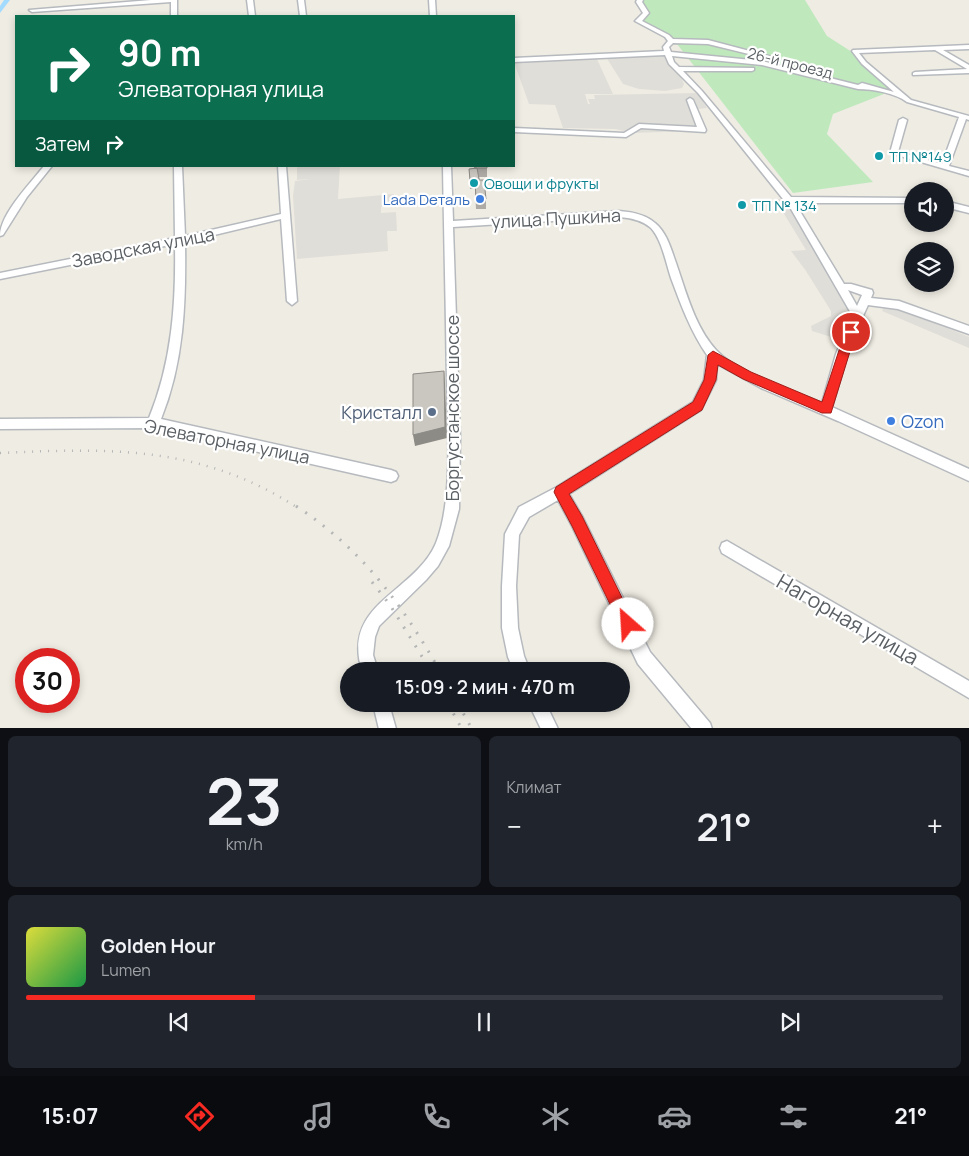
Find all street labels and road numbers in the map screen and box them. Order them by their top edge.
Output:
street label: 26-й проезд [745,42,835,84]
street label: улица Пушкина [491,203,621,233]
street label: Заводская улица [69,221,217,273]
street label: Боргустанское шоссе [440,315,464,501]
street label: Элеваторная улица [142,413,312,469]
street label: Нагорная улица [772,567,924,671]

